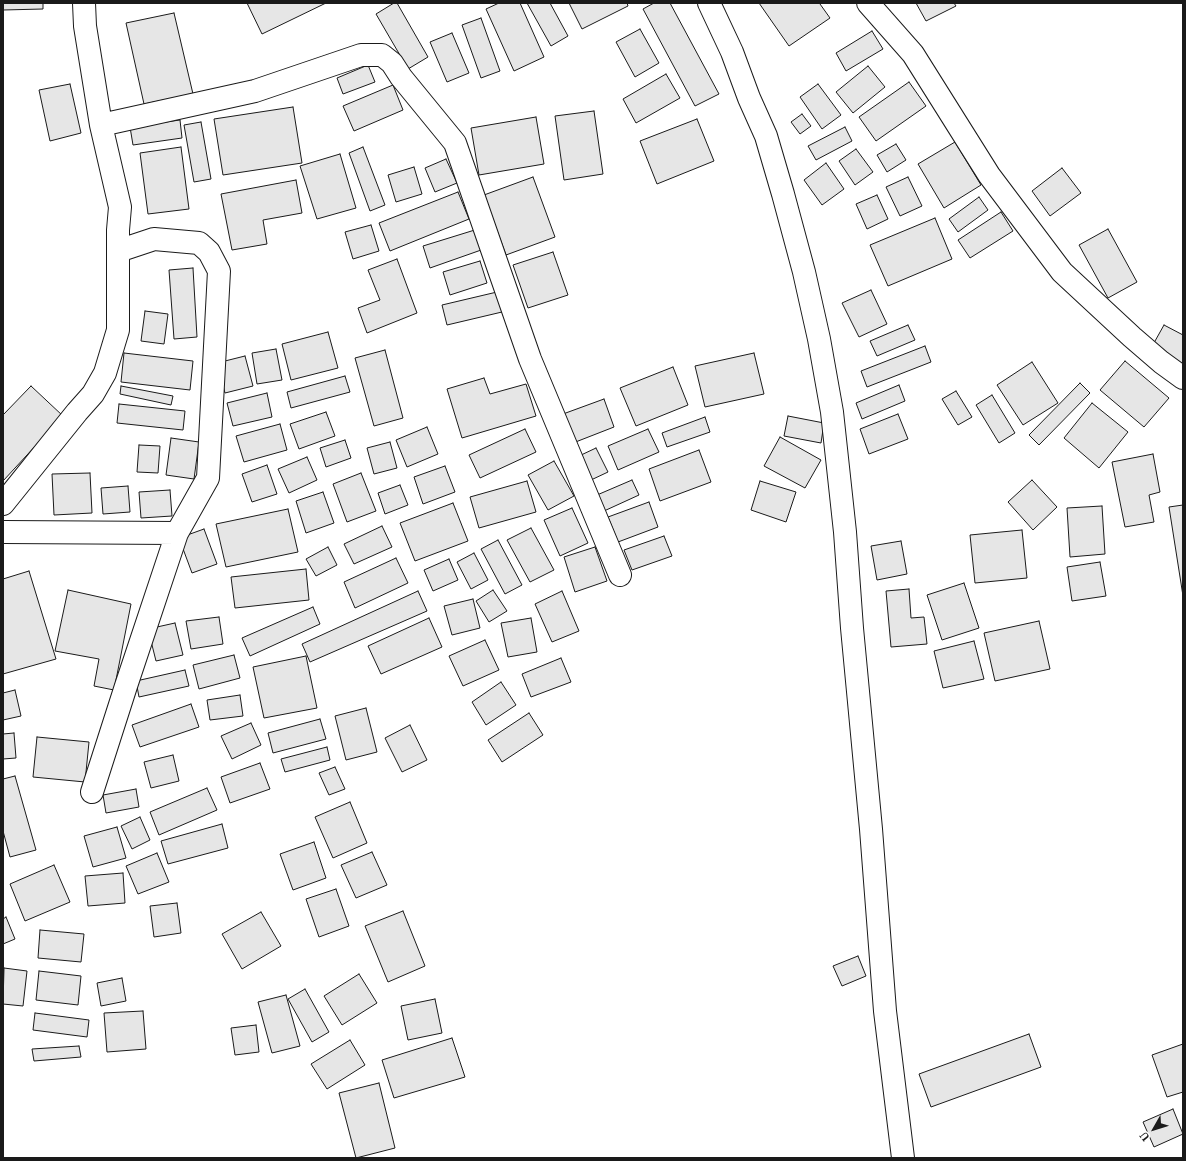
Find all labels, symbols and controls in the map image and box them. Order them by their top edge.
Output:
north arrow [1134,1109,1174,1149]
text: U [1136,1129,1153,1145]

